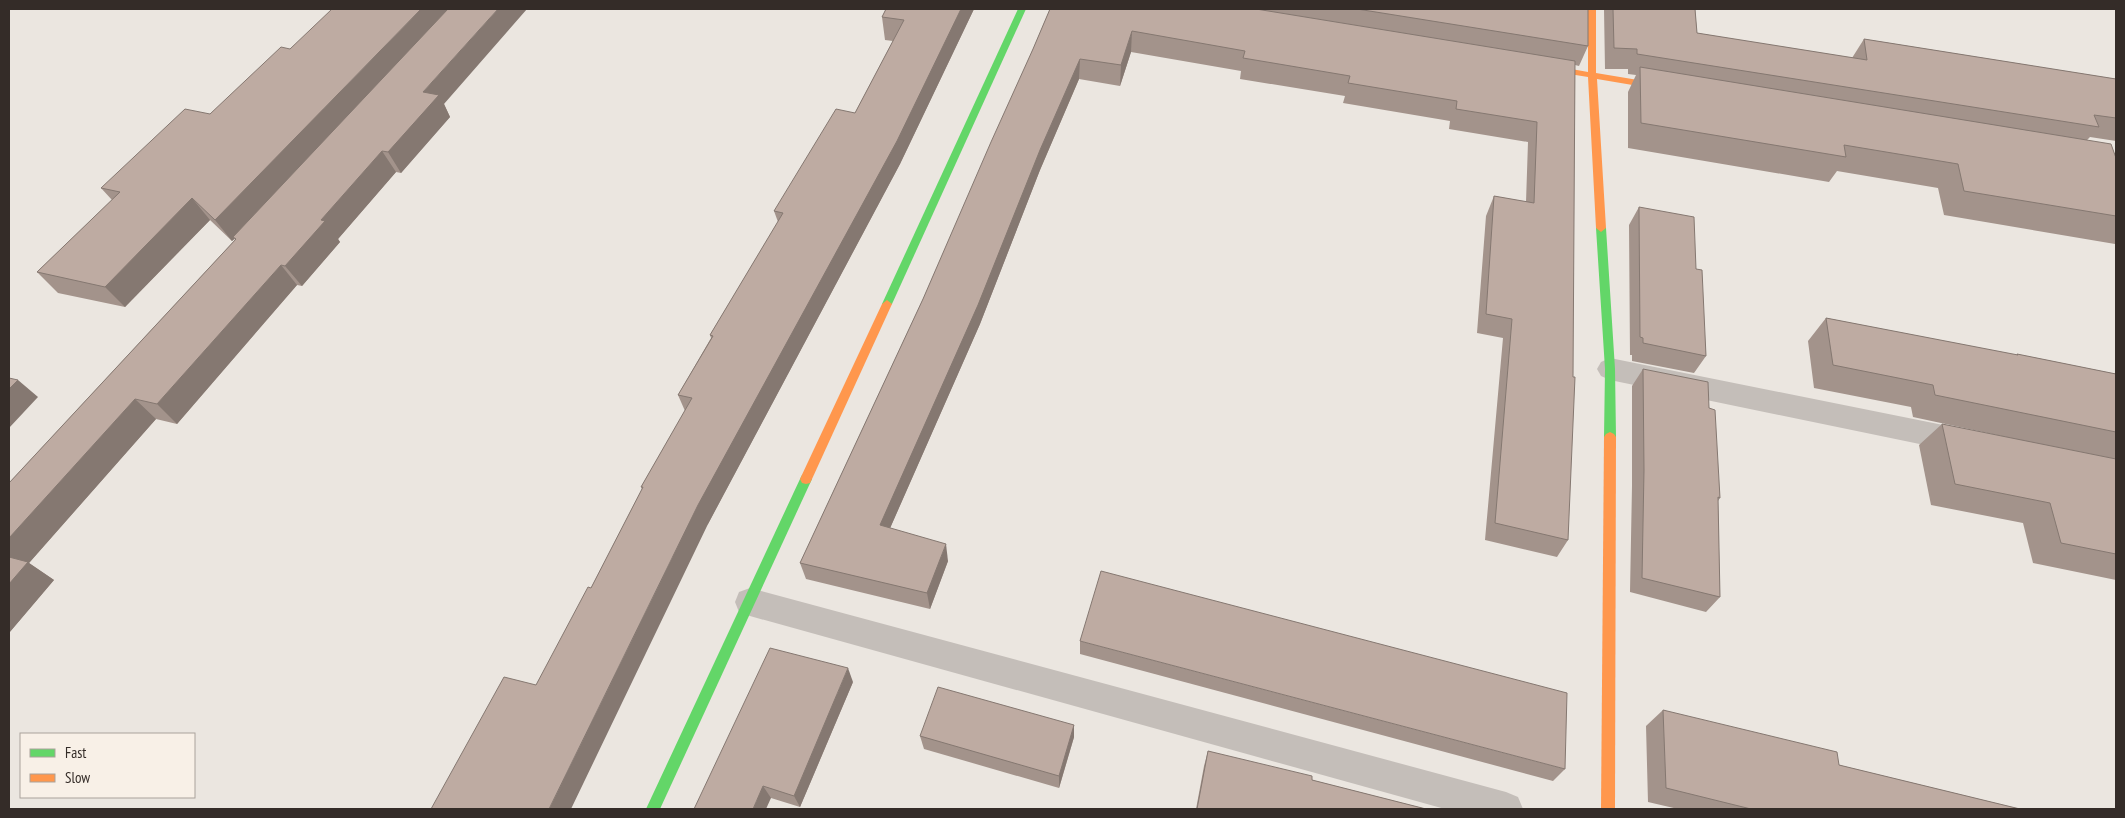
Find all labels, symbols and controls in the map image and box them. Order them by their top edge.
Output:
legend [20,733,195,798]
text: Fast [65,743,86,762]
text: Slow [65,768,90,787]

